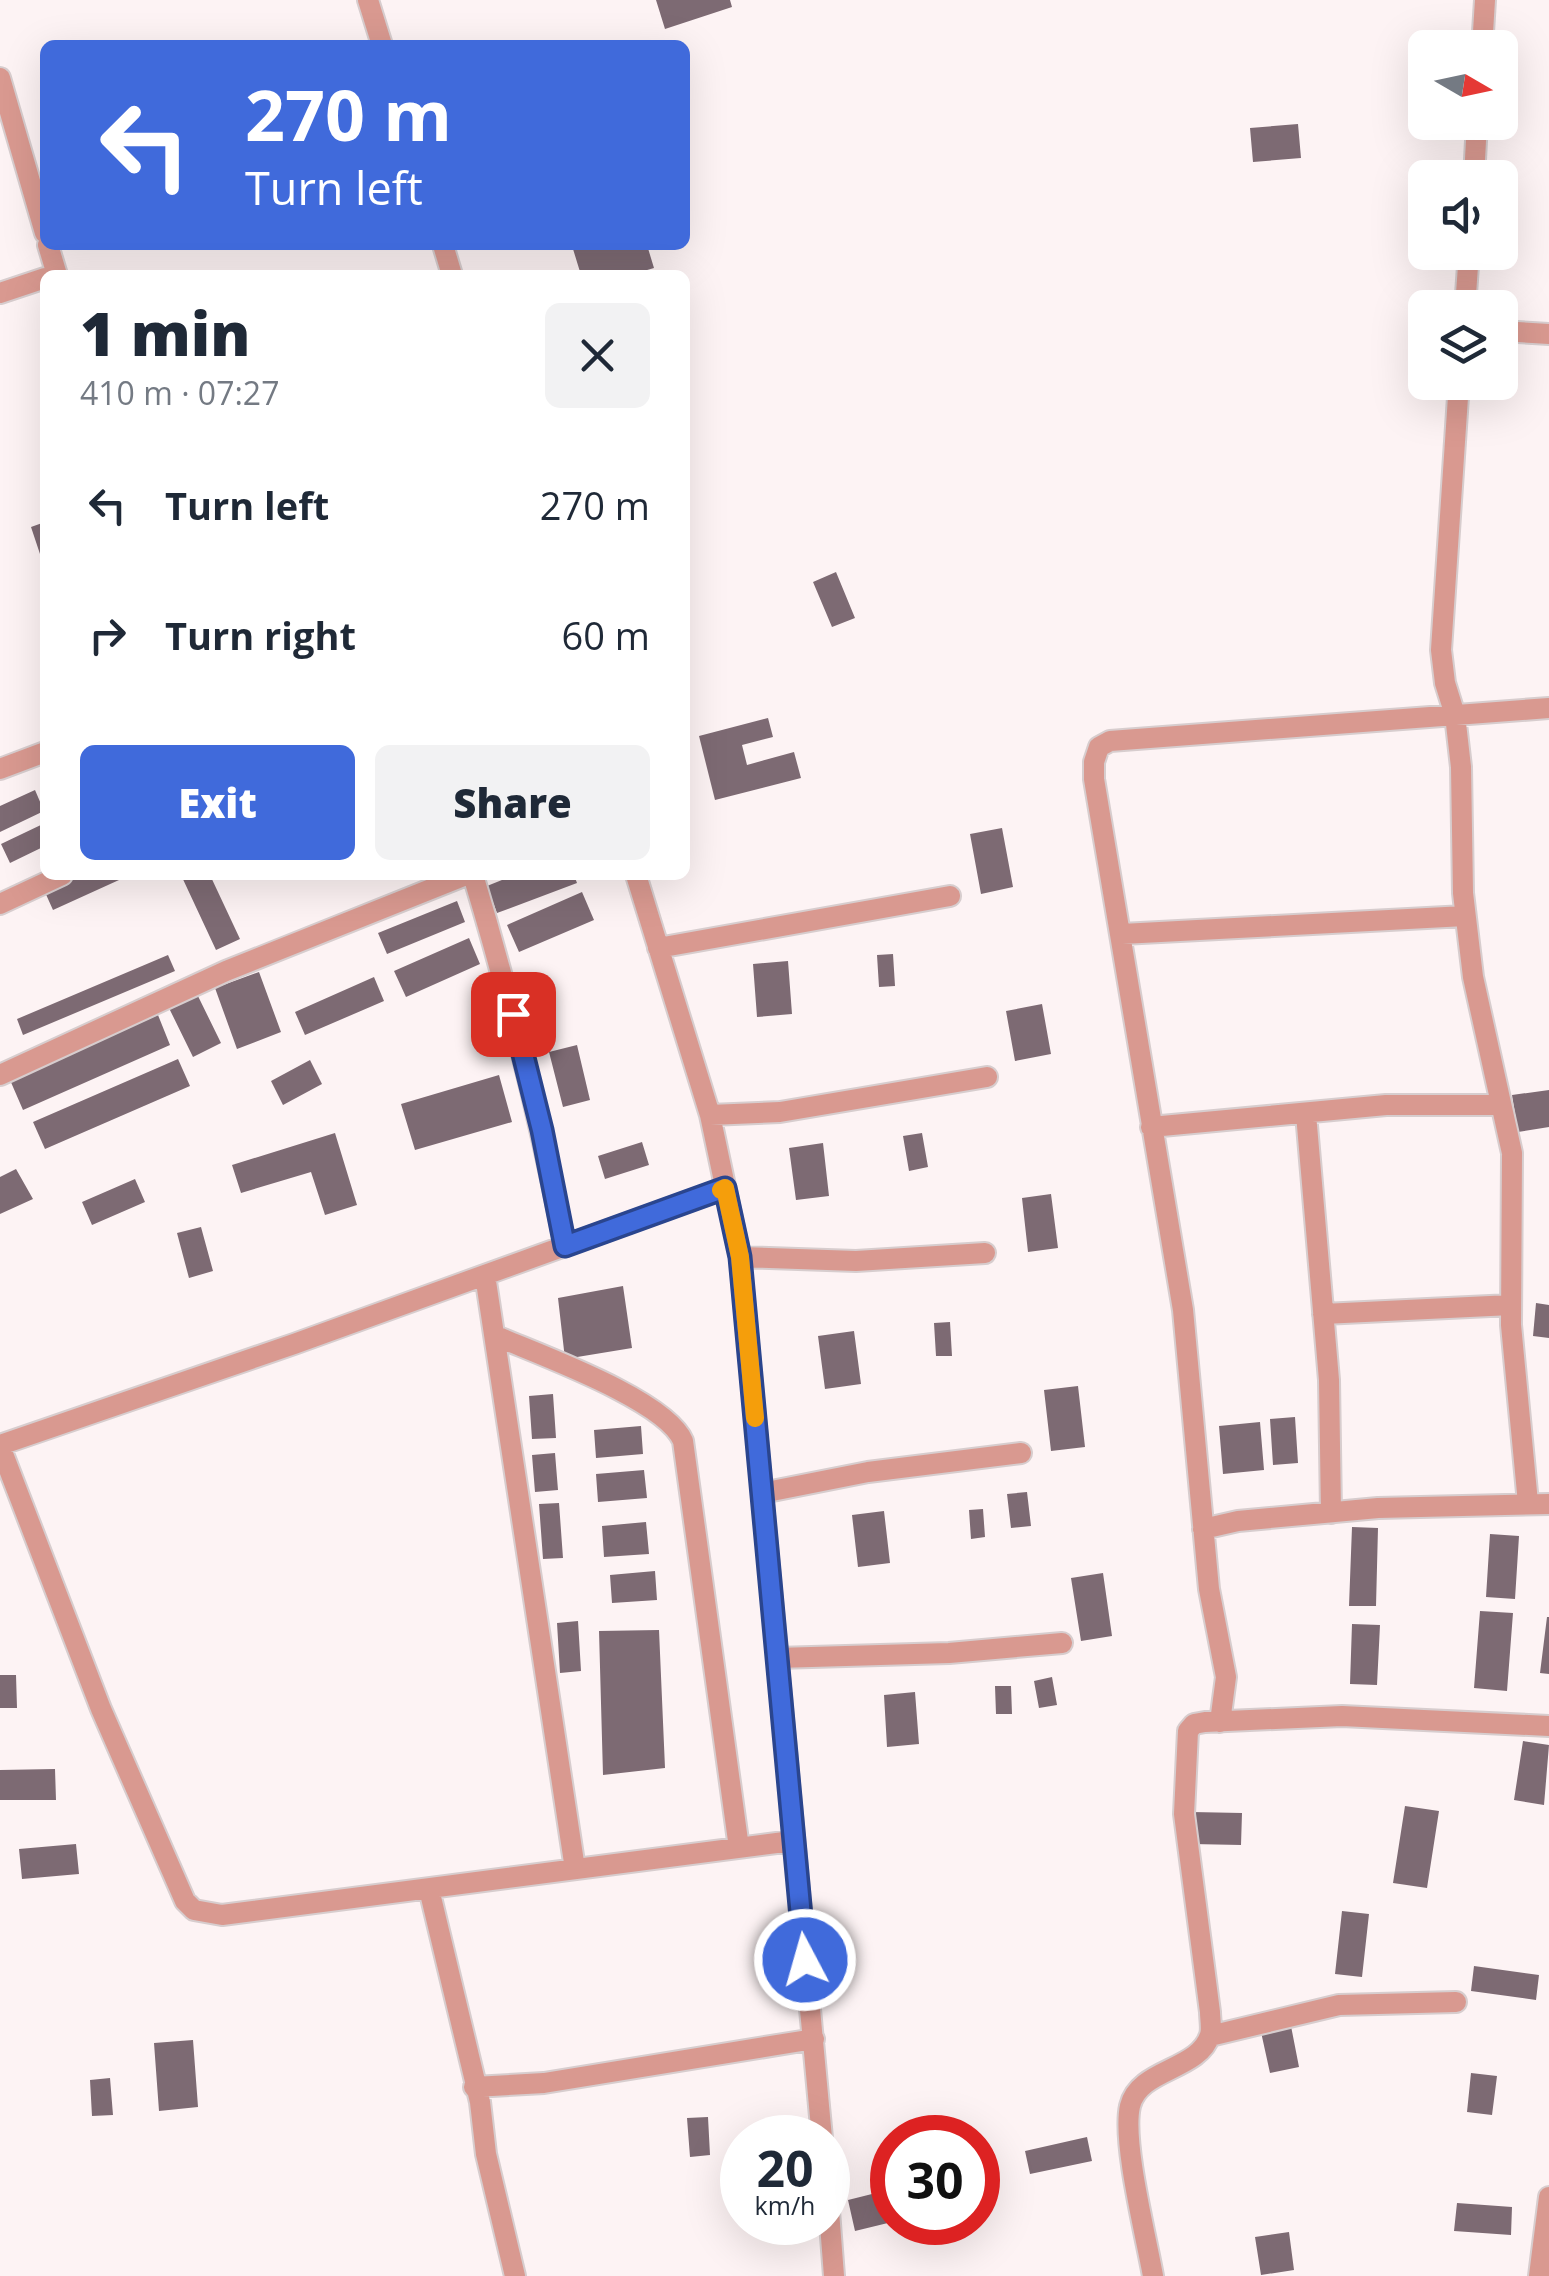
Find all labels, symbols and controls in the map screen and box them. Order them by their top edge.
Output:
north arrow [1408,30,1518,140]
map controls [1408,30,1518,400]
text: 270 m [245,66,452,162]
icon: left [80,80,210,210]
text: Turn left [245,157,423,218]
button: sound [1408,160,1518,270]
button: layers [1408,290,1518,400]
text: 1 min [80,292,250,374]
button: close [545,303,650,408]
text: 410 m · 07:27 [80,371,279,414]
icon: left [80,478,135,533]
text: Turn left [165,479,329,531]
text: 270 m [540,479,650,531]
icon: right [80,608,135,663]
text: Turn right [165,609,356,661]
text: 60 m [561,609,650,661]
button: Exit [80,745,355,860]
button: Share [375,745,650,860]
pin [471,972,556,1057]
icon: arrive [486,987,541,1042]
position arrow [753,1908,857,2012]
speed limit sign: 30 [870,2115,1000,2245]
text: 20 [756,2134,814,2202]
text: km/h [755,2188,815,2222]

